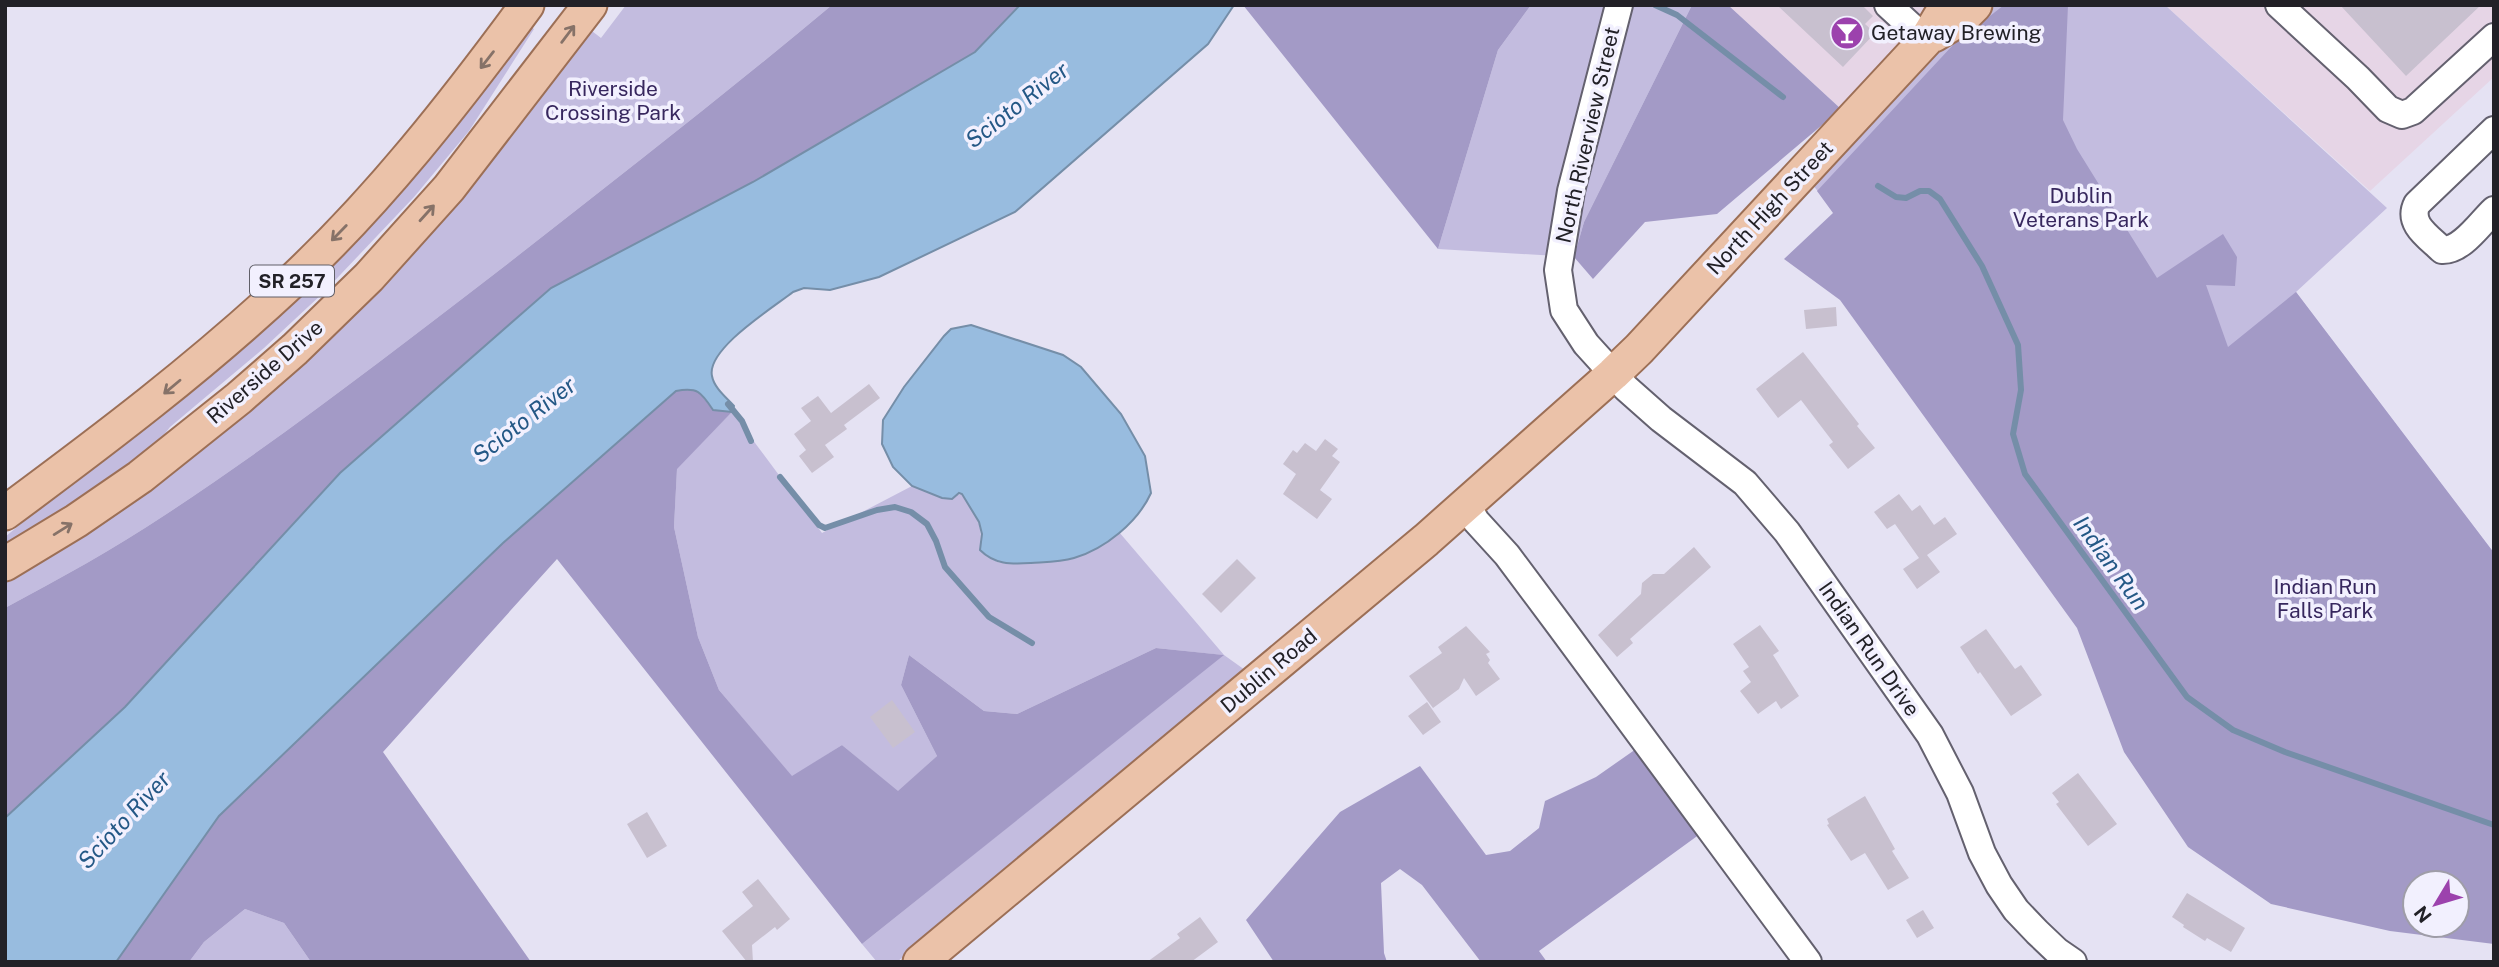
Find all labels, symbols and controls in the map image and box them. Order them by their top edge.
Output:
bar icon: Getaway Brewing [1828,14,1866,52]
place label: Getaway Brewing [1871,20,2042,45]
street label: North Riverview Street [1550,24,1625,245]
one-way arrow [561,25,575,44]
one-way arrow [479,50,494,69]
water label: Scioto River [960,56,1074,153]
park label: Riverside Crossing Park [545,76,681,125]
street label: North High Street [1701,136,1838,280]
park label: Dublin Veterans Park [2013,183,2149,232]
one-way arrow [419,204,435,222]
one-way arrow [331,224,348,241]
road number: SR 257 [250,266,334,296]
street label: Riverside Drive [202,315,328,429]
water label: Scioto River [467,371,581,468]
one-way arrow [164,380,182,395]
water label: Indian Run [2068,510,2155,615]
one-way arrow [53,521,73,535]
park label: Indian Run Falls Park [2273,574,2377,623]
street label: Indian Run Drive [1814,577,1925,721]
street label: Dublin Road [1215,623,1322,718]
water label: Scioto River [72,765,176,874]
north arrow [2401,869,2471,939]
text: N [2409,902,2436,927]

